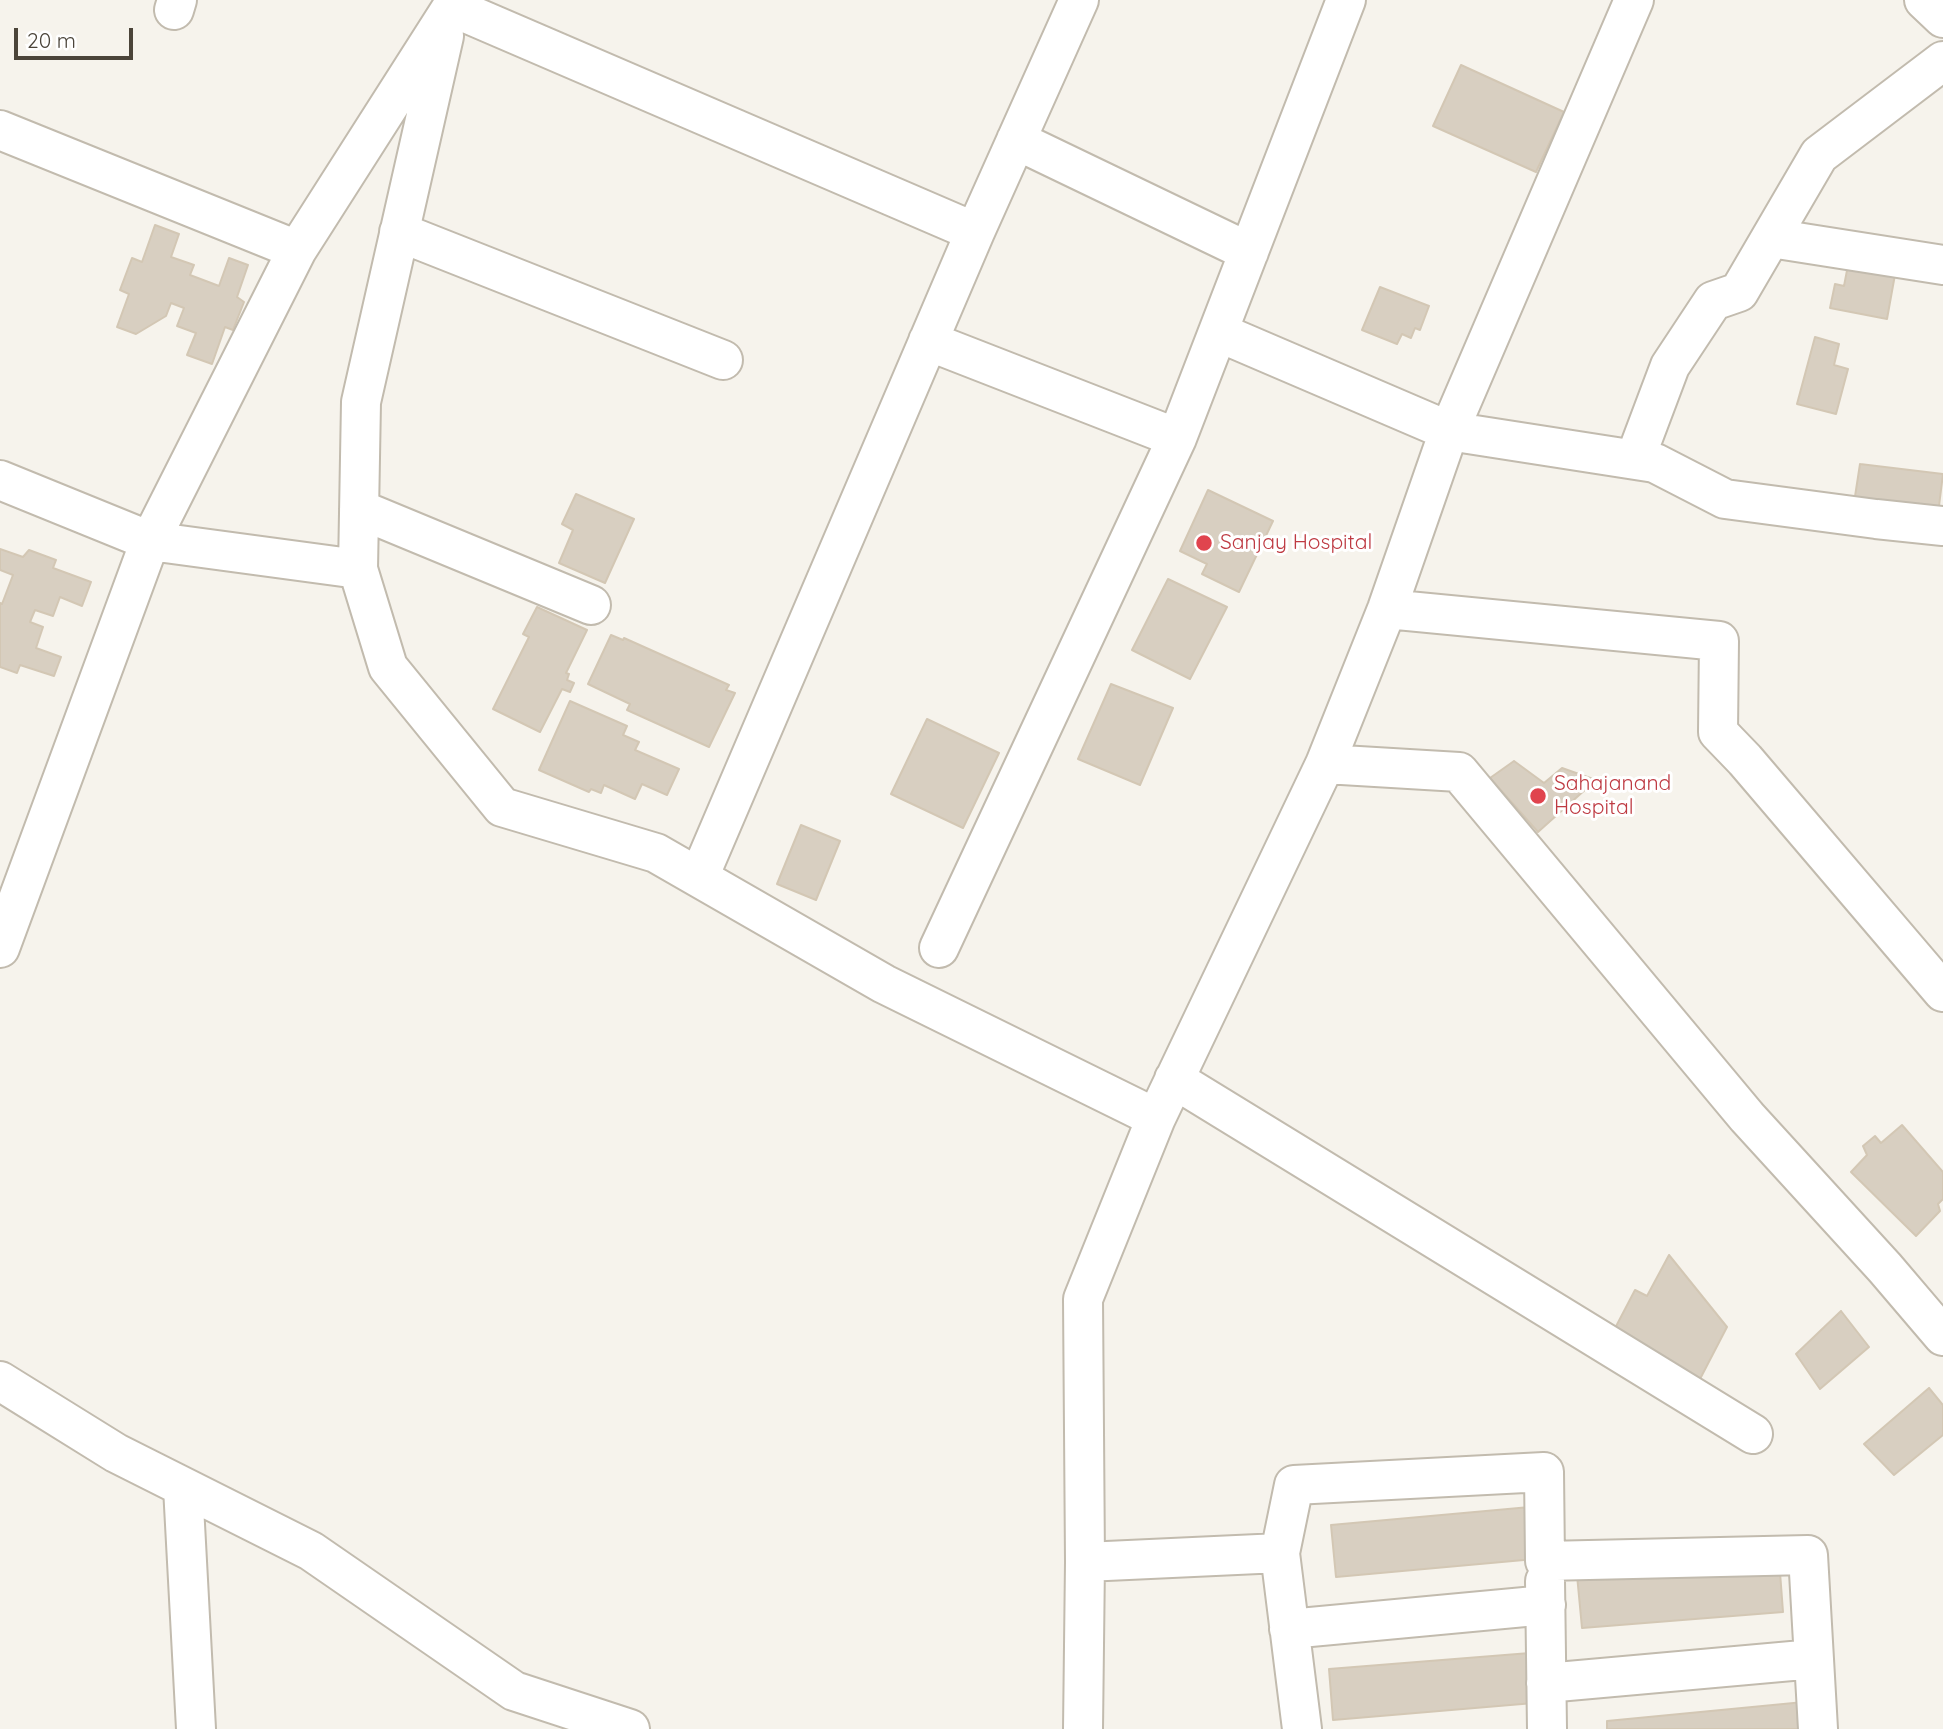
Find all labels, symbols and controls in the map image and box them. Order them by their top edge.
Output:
scale bar [18,14,136,58]
text: 20 m [27,27,76,53]
place label: Sanjay Hospital [1220,530,1372,556]
marker: Sanjay Hospital [1194,533,1214,553]
place label: Sahajanand Hospital [1554,771,1671,821]
marker: Sahajanand Hospital [1528,786,1548,806]

